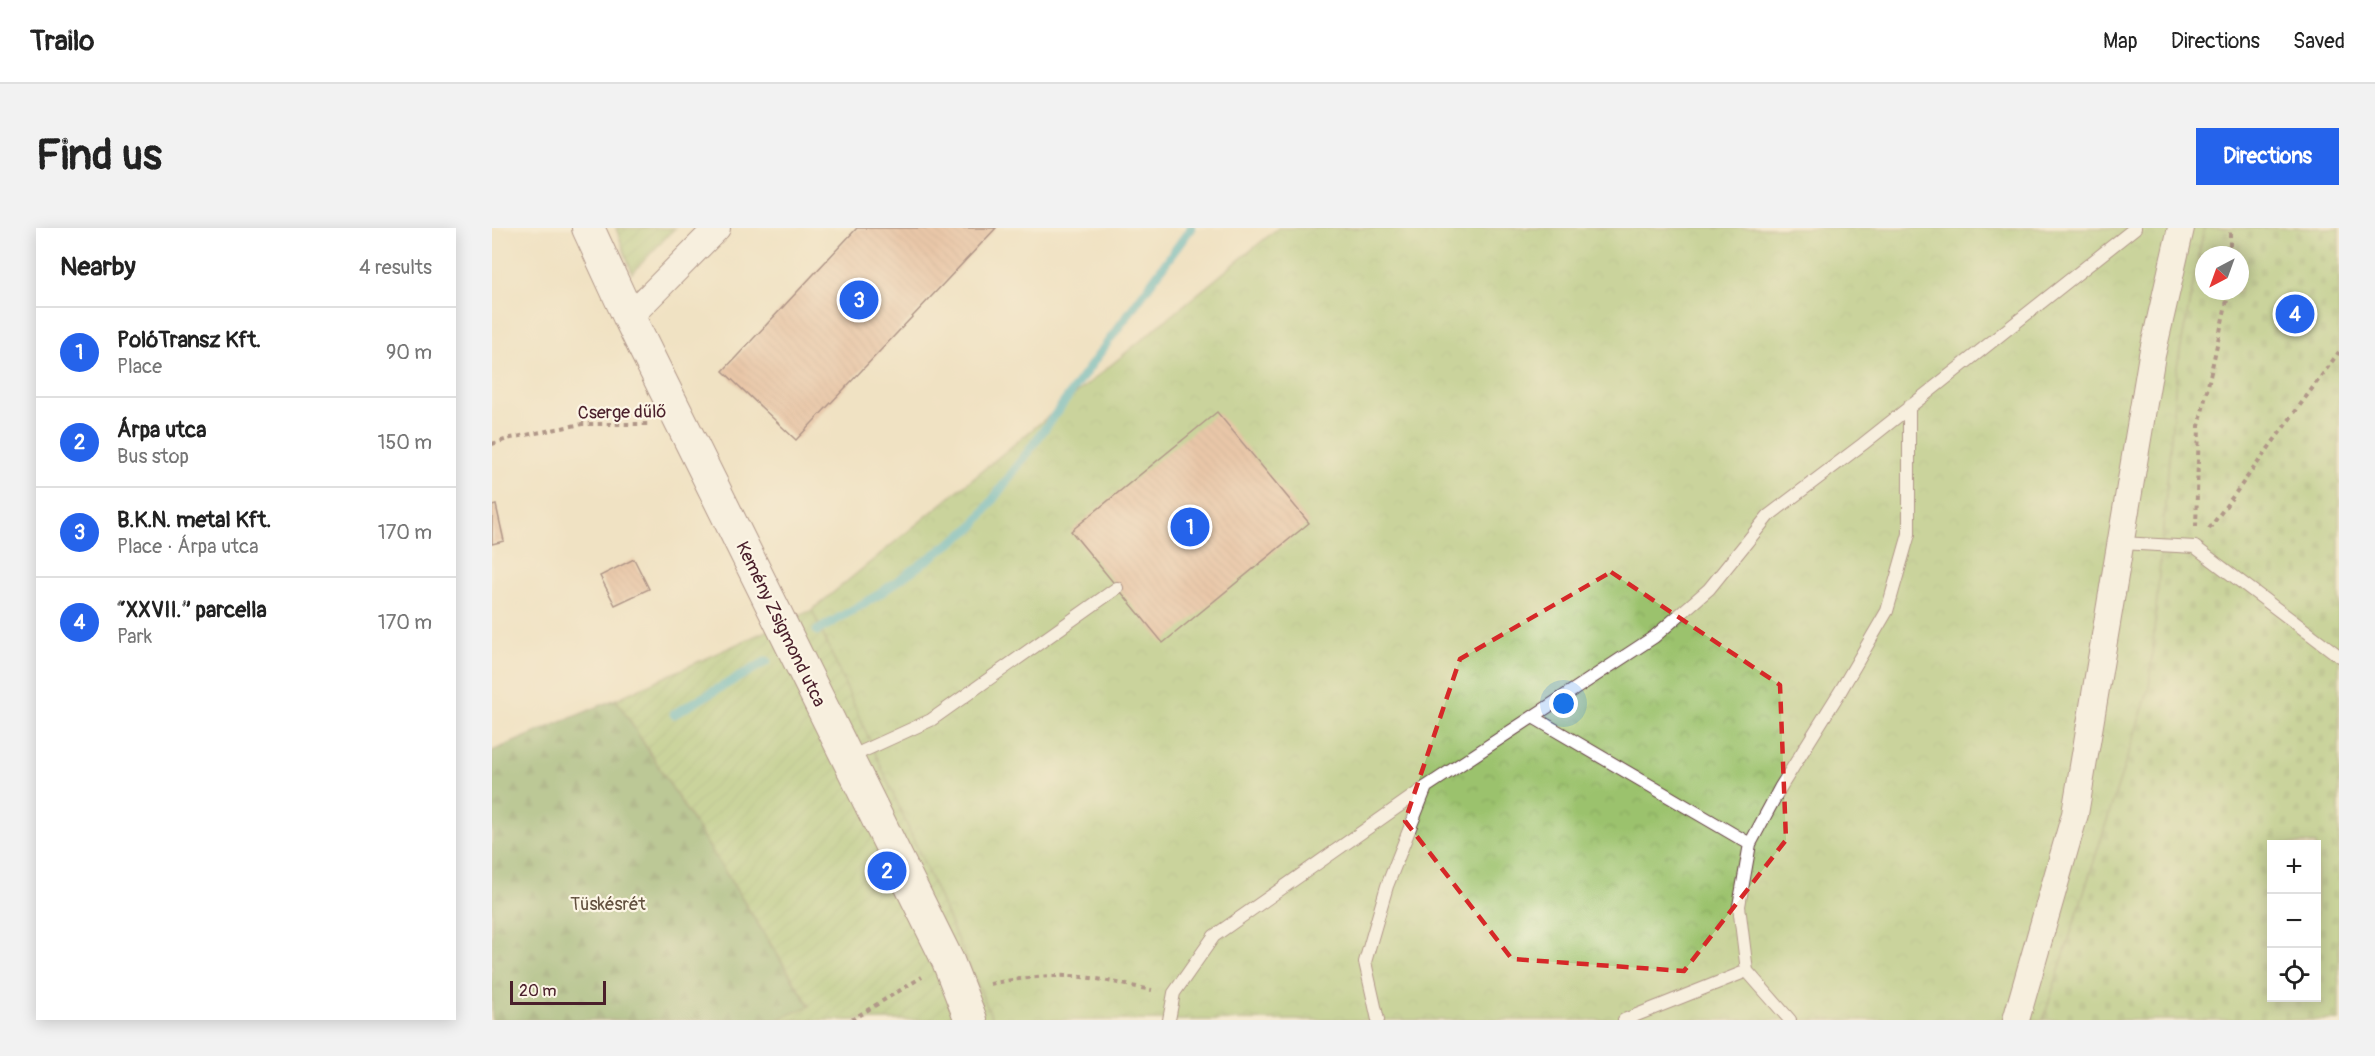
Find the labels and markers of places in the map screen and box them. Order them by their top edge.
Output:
pin: 3 [840,278,878,322]
pin: 4 [2276,292,2314,337]
pin: 1 [1170,504,1210,550]
pin: 2 [868,848,906,894]

